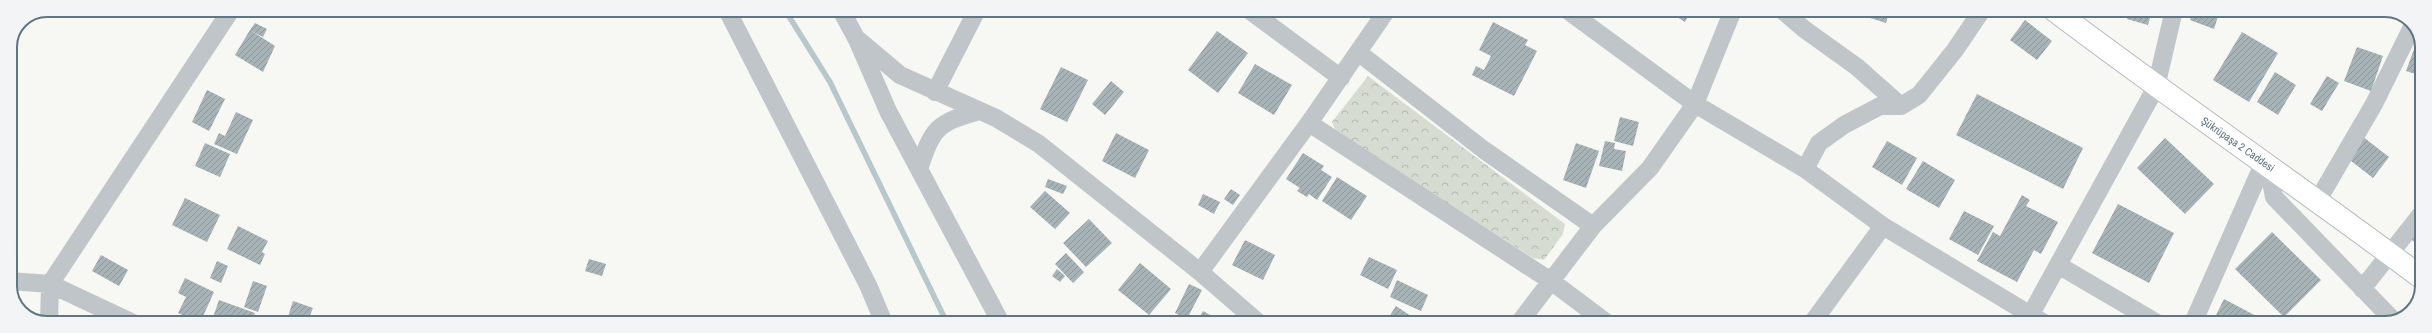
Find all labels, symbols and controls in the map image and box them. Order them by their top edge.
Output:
street label: Şükrüpaşa 2 Caddesi [2198,113,2278,175]

